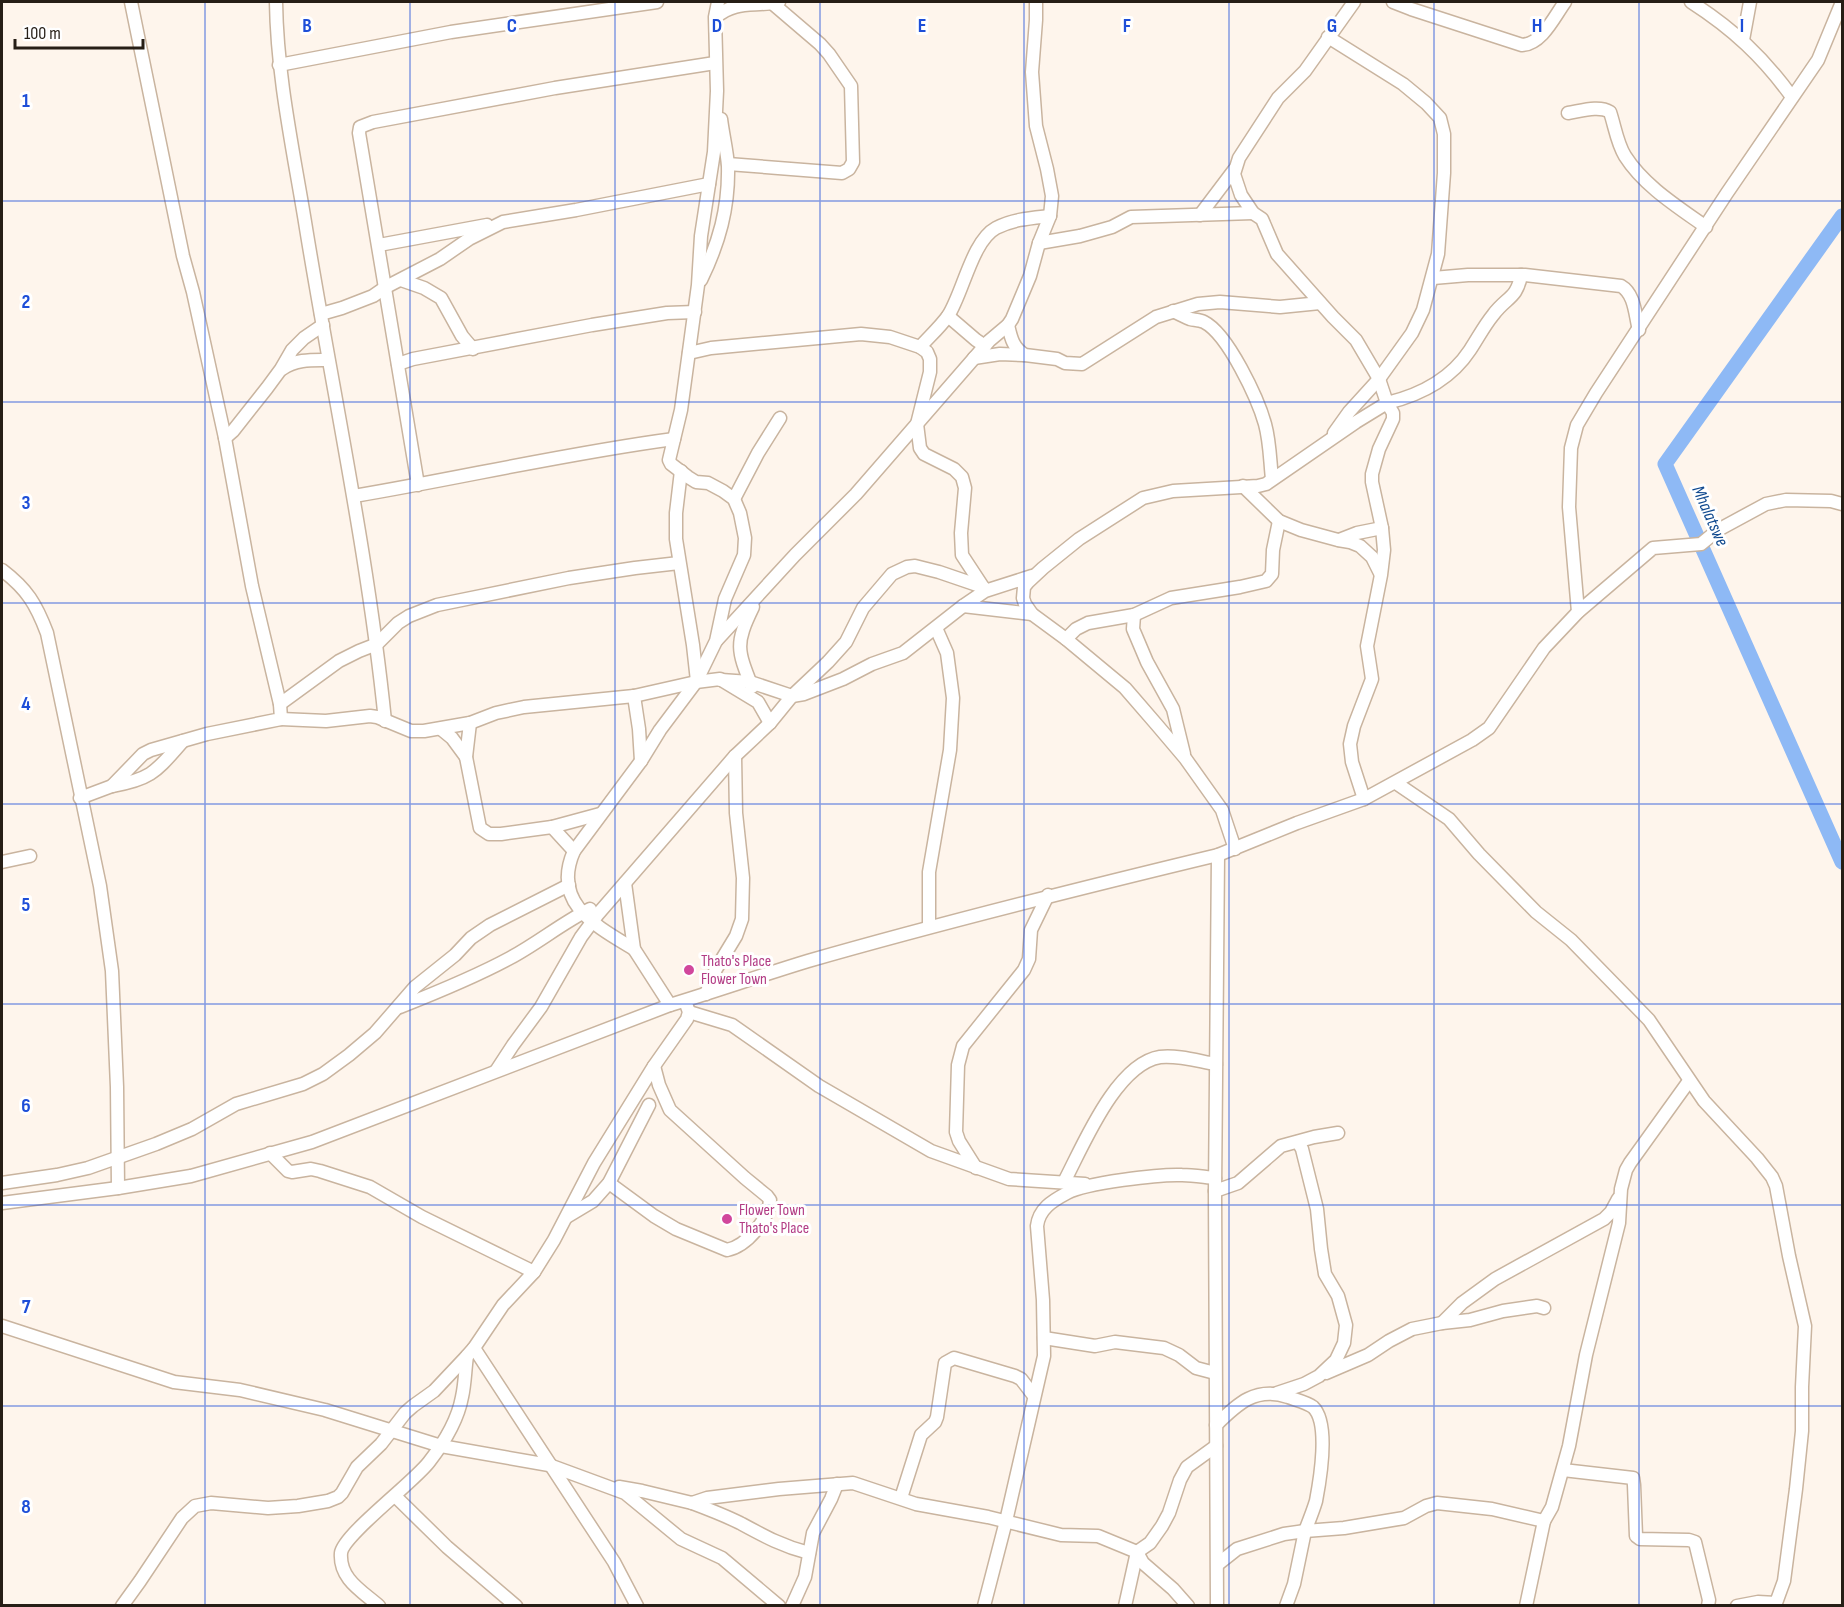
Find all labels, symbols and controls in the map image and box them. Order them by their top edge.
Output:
scale bar [15,12,142,50]
text: B [302,14,312,38]
text: C [507,14,517,38]
text: D [712,14,722,38]
text: E [918,14,926,38]
text: F [1123,14,1131,38]
text: G [1327,14,1337,38]
text: H [1532,14,1542,38]
text: I [1740,14,1744,38]
text: 100 m [24,23,61,44]
text: 1 [22,89,30,113]
text: 2 [22,290,30,314]
water label: Mhalatswe [1687,482,1733,550]
text: 3 [22,491,31,515]
text: 4 [21,692,31,716]
text: 5 [22,893,31,917]
place label: Thato's Place Flower Town [701,952,771,989]
marker: Thato's Place Flower Town [682,963,696,977]
text: 6 [21,1094,31,1118]
place label: Flower Town Thato's Place [739,1201,809,1238]
marker: Flower Town Thato's Place [720,1212,734,1226]
text: 7 [22,1295,31,1319]
text: 8 [21,1495,31,1519]

